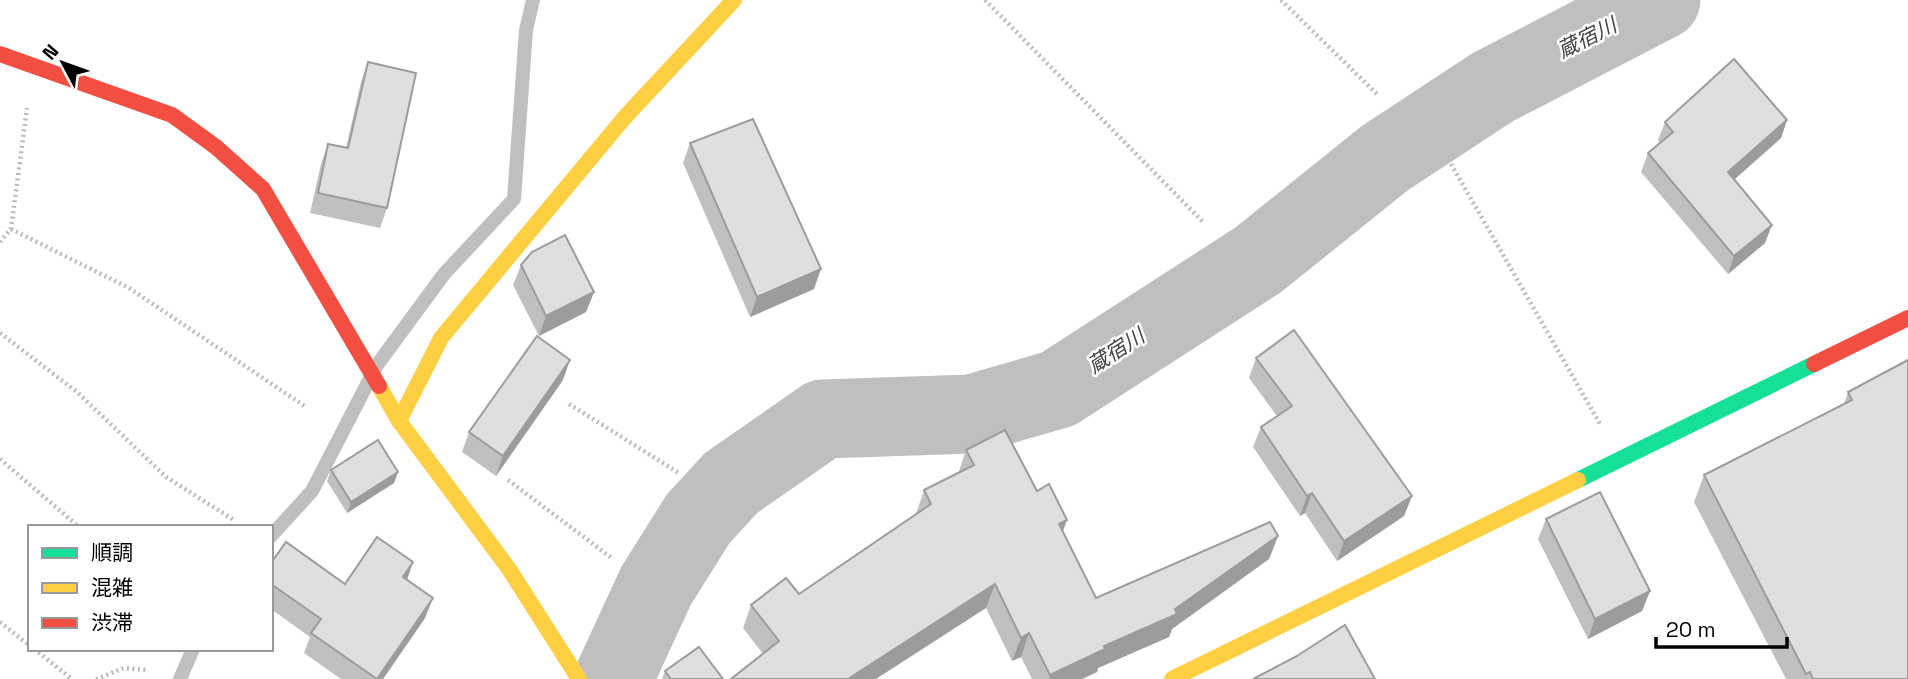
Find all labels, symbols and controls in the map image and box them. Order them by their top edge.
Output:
water label: 蔵宿川 [1553,10,1623,64]
north arrow [28,28,98,98]
text: N [37,39,64,65]
water label: 蔵宿川 [1082,321,1151,379]
legend [28,525,273,651]
text: 順調 [91,539,133,566]
text: 混雑 [91,574,133,601]
scale bar [1656,606,1787,650]
text: 渋滞 [91,609,133,636]
text: 20 m [1666,616,1716,643]

